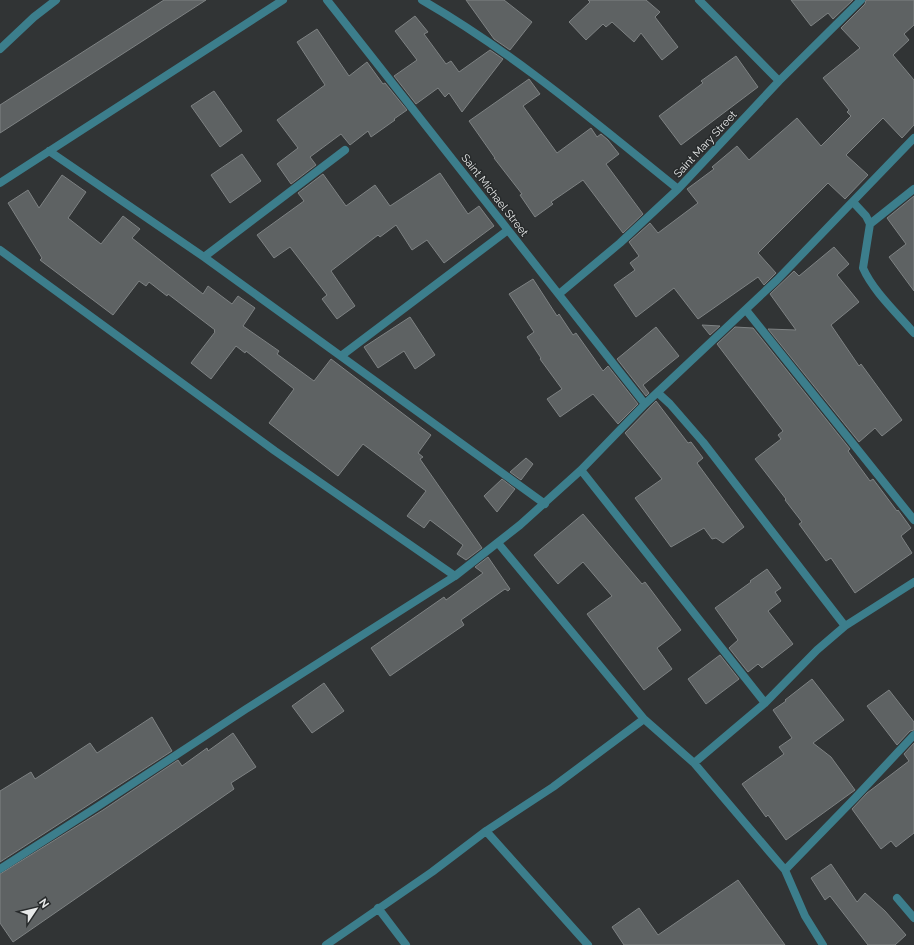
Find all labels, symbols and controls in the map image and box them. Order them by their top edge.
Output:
street label: Saint Mary Street [671,108,740,180]
street label: Saint Michael Street [458,152,531,239]
north arrow [16,889,56,929]
text: N [36,896,52,911]

